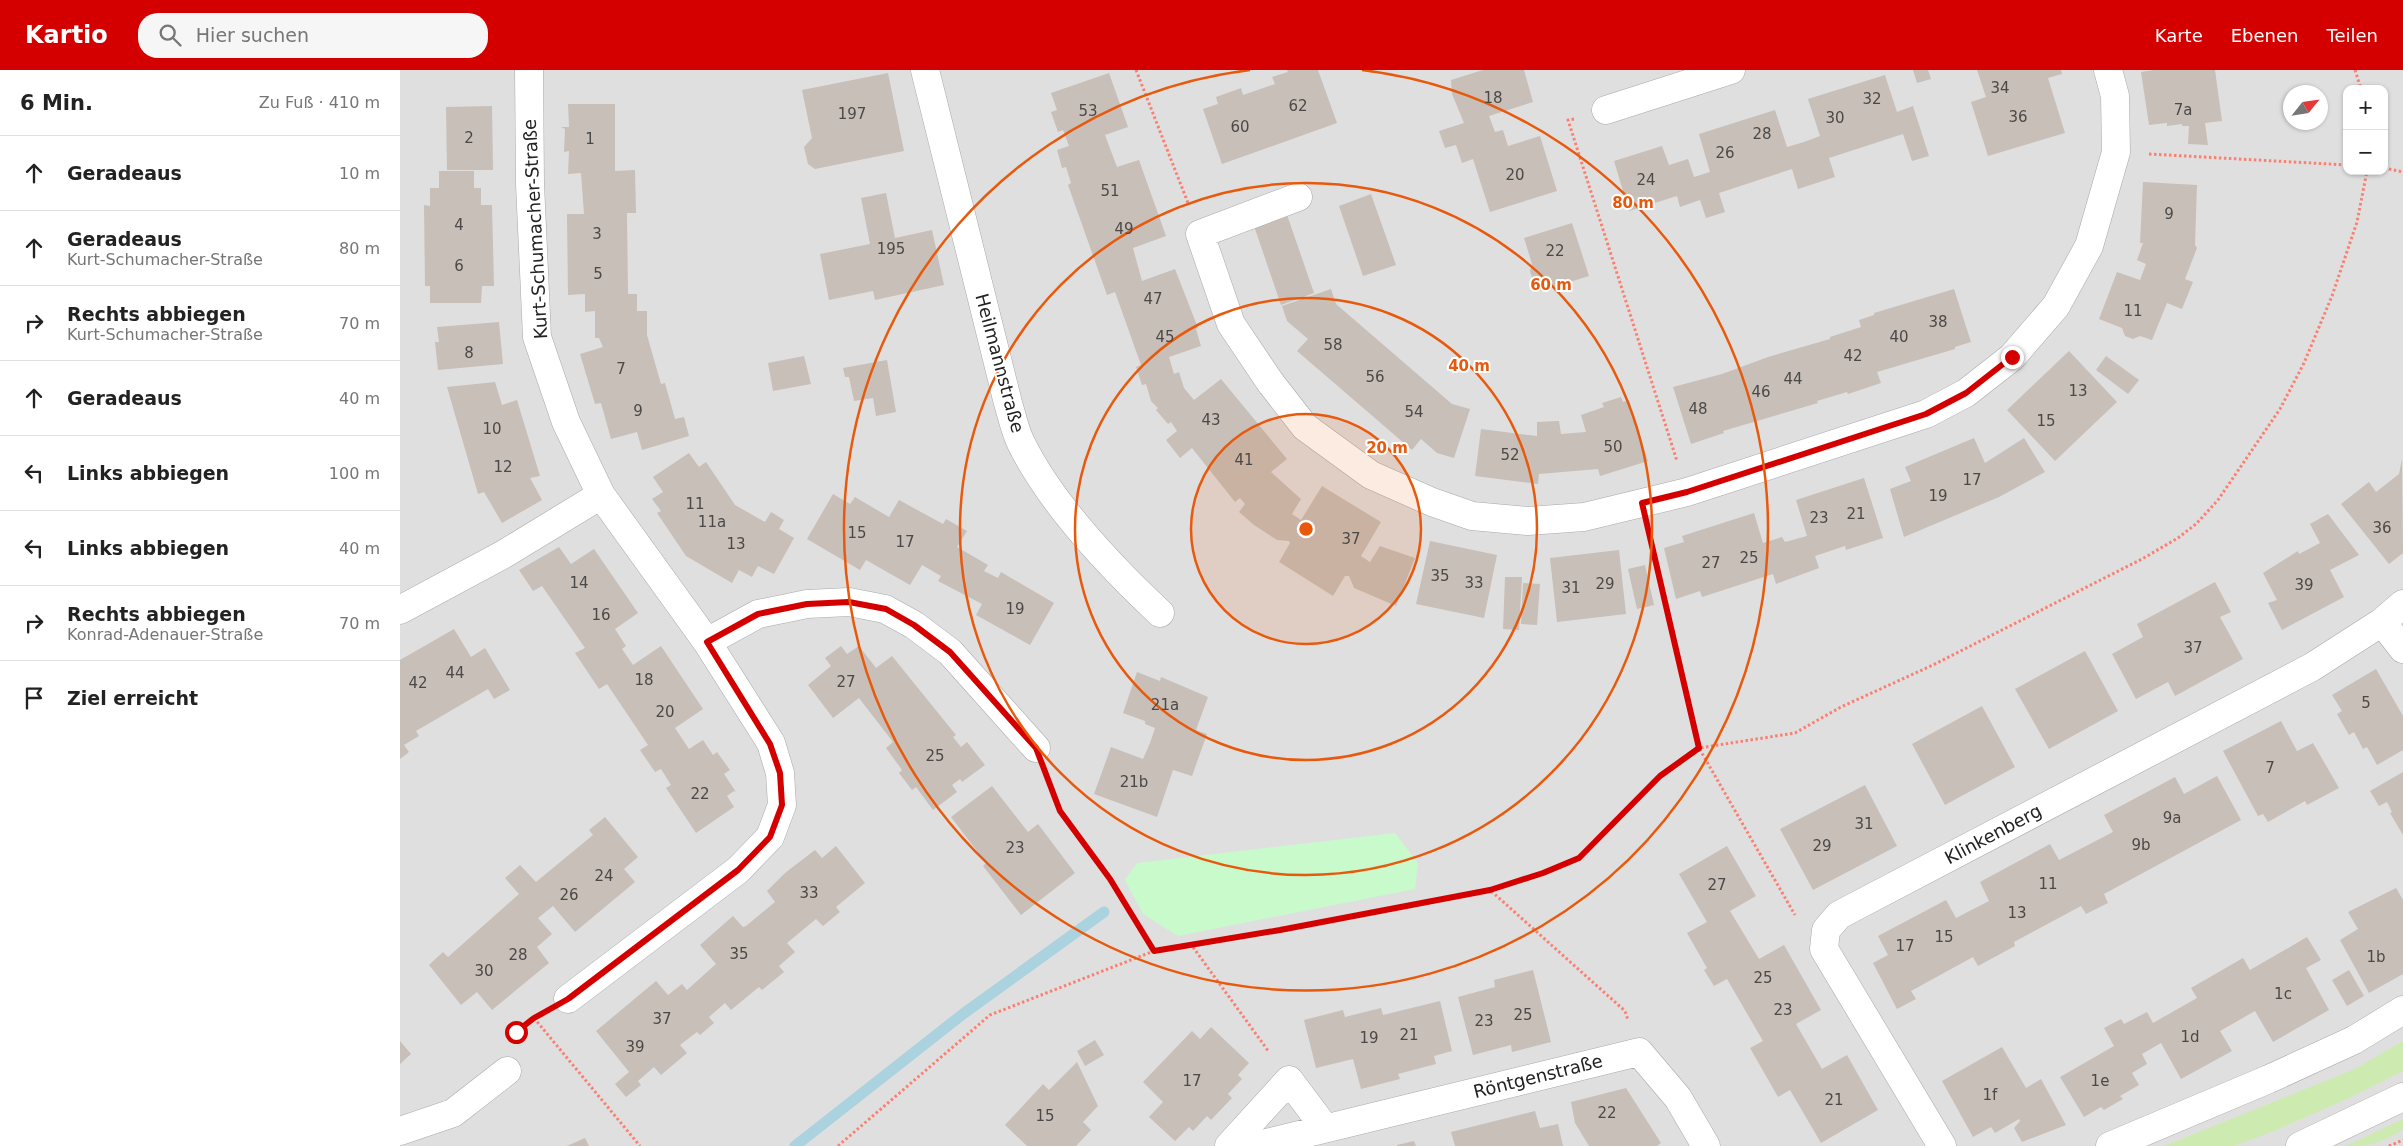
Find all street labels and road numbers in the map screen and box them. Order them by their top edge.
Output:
street label: Kurt-Schumacher-Straße [519,118,551,340]
street label: Heilmannstraße [971,291,1029,435]
street label: Klinkenberg [1941,800,2045,868]
street label: Röntgenstraße [1471,1050,1605,1102]

